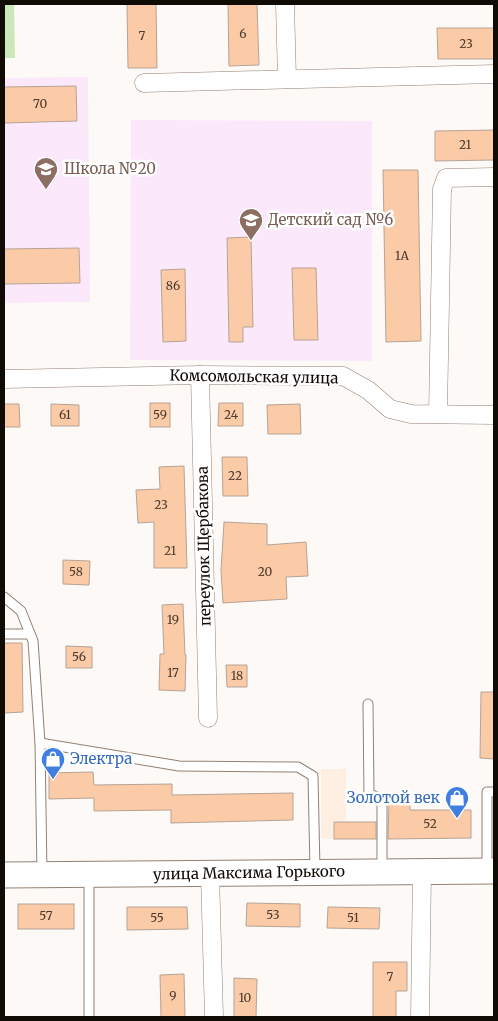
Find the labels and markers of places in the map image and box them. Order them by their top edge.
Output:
school or university icon: Школа №20 [33,156,59,190]
place label: Школа №20 [64,159,156,178]
school or university icon: Детский сад №6 [238,207,264,241]
place label: Детский сад №6 [268,210,393,229]
shop icon: Электра [40,746,66,780]
place label: Электра [70,749,132,768]
shop icon: Золотой век [444,785,470,819]
place label: Золотой век [347,788,440,807]

